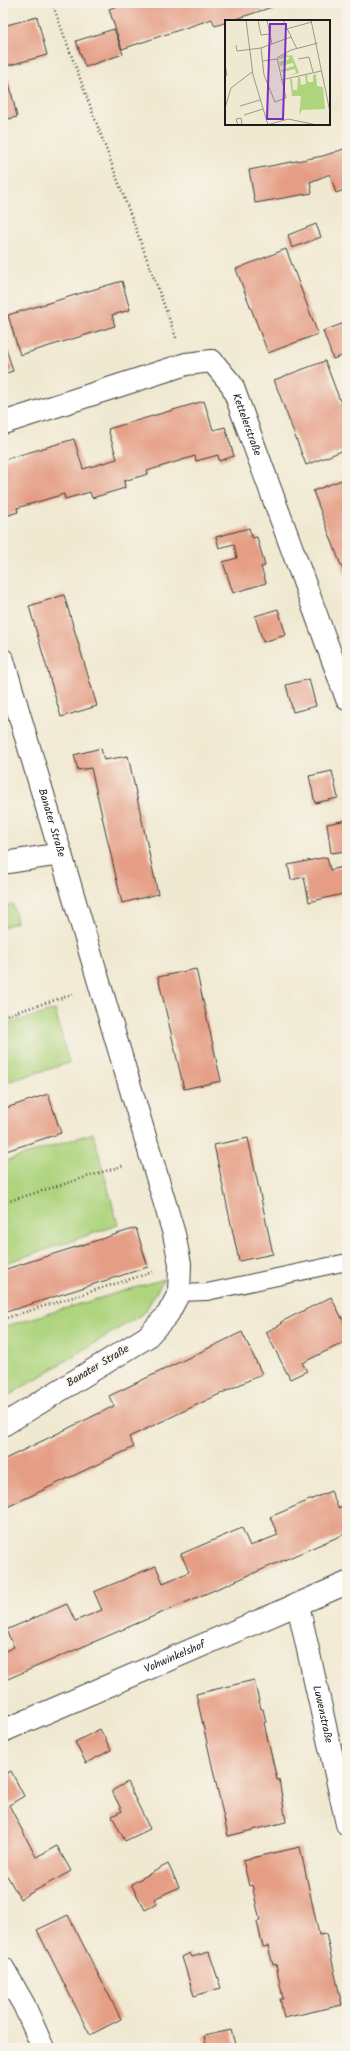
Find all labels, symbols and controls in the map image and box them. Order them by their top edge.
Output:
inset map [225,20,330,125]
street label: Kettelerstraße [227,391,266,459]
street label: Banater Straße [33,786,70,859]
street label: Banater Straße [63,1340,133,1392]
street label: Vohwinkelshof [141,1635,210,1678]
street label: Luwenstraße [307,1684,338,1745]

